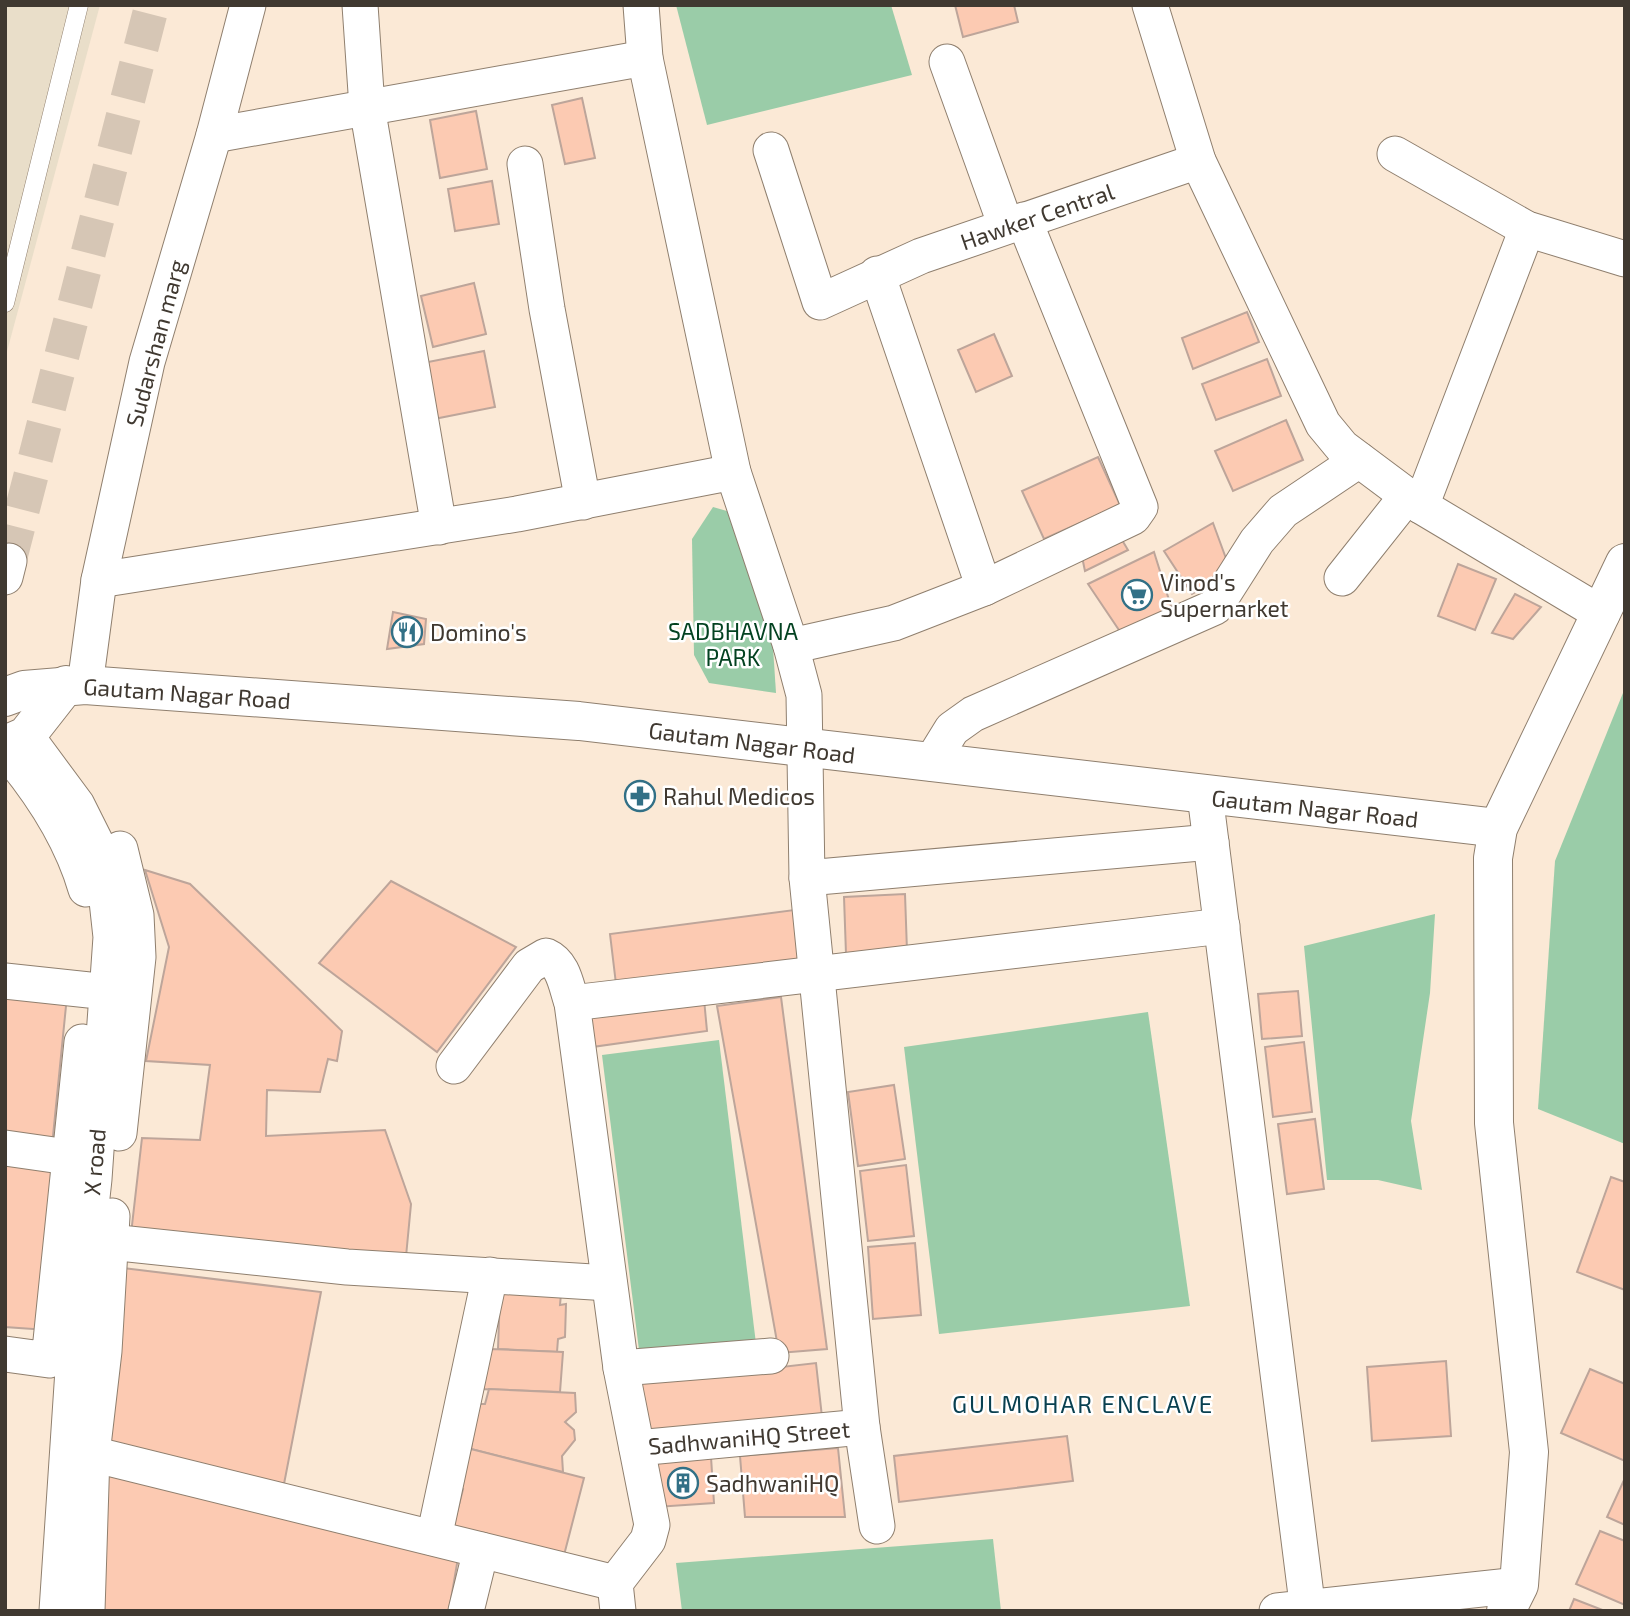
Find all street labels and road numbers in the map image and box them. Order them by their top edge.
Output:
street label: Hawker Central [956,177,1118,255]
street label: Sudarshan marg [119,256,191,430]
street label: Gautam Nagar Road [82,672,292,714]
street label: Gautam Nagar Road [647,715,857,769]
street label: Gautam Nagar Road [1210,783,1420,833]
street label: X road [77,1127,111,1197]
street label: SadhwaniHQ Street [647,1414,851,1460]

